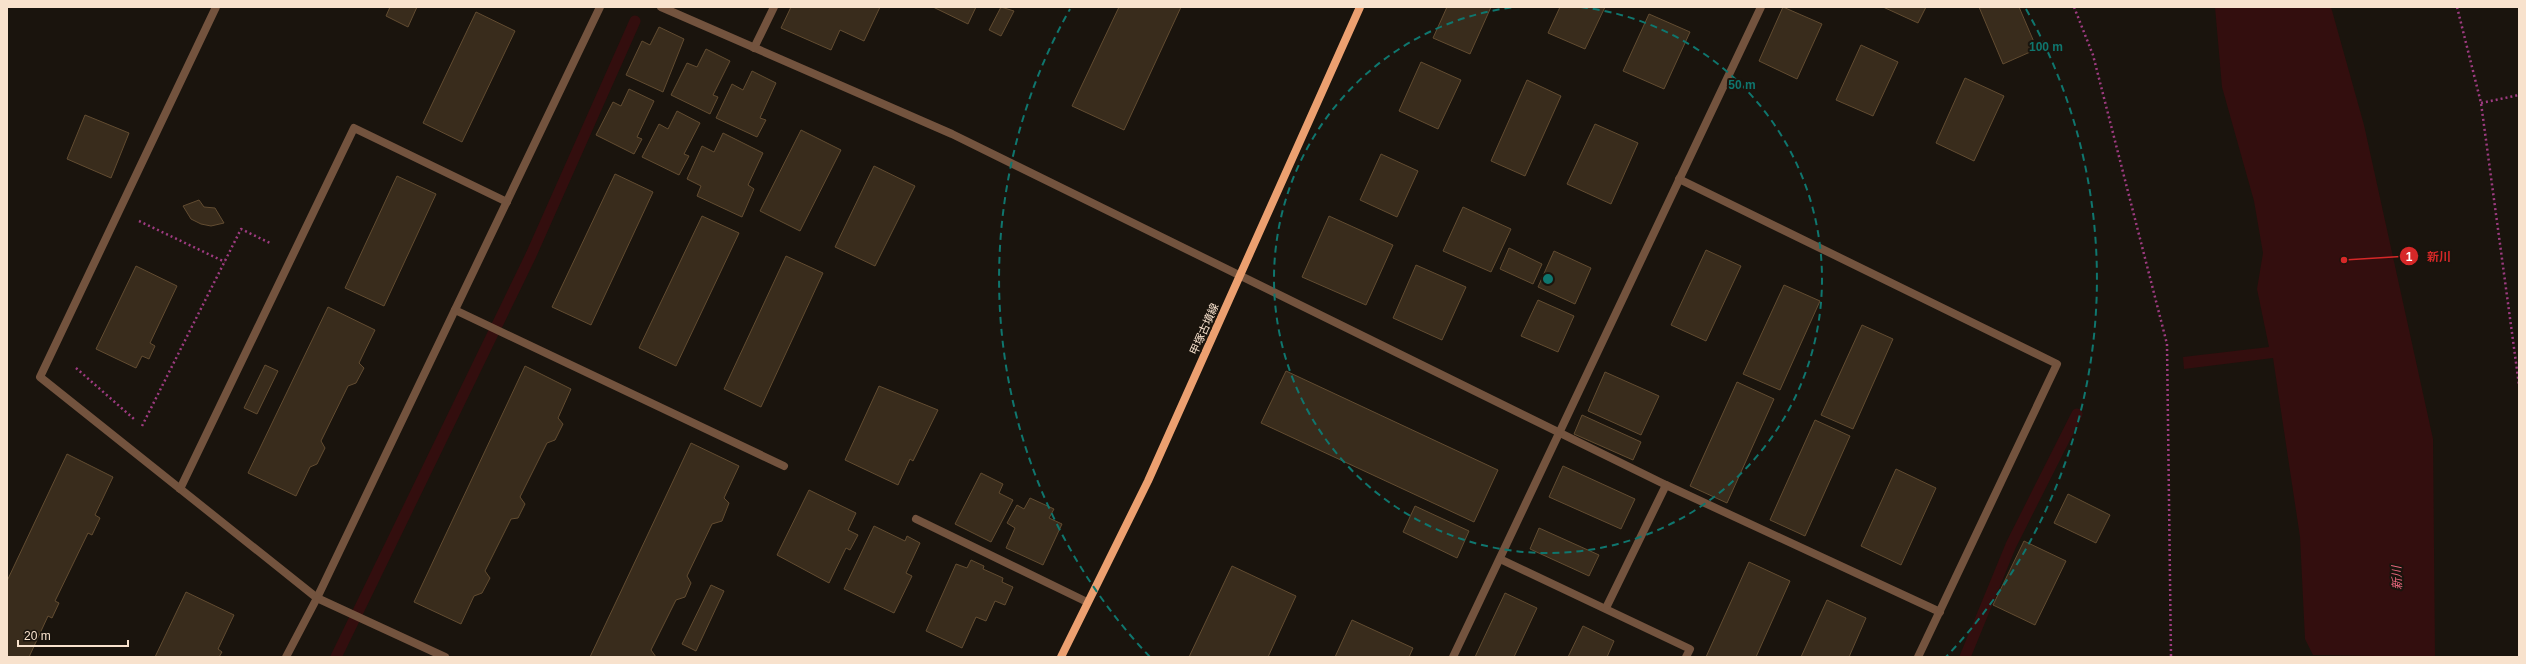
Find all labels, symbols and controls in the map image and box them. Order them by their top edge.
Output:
text: 100 m [2029,40,2063,54]
text: 50 m [1728,78,1756,92]
callout: 新川 [2399,244,2459,268]
text: 1 [2406,250,2413,264]
text: 新川 [2427,250,2451,264]
centre of rings [1541,272,1555,286]
street label: 甲塚古墳線 [1187,301,1221,357]
water label: 新川 [2390,564,2404,590]
scale bar [18,622,128,648]
text: 20 m [24,629,51,643]

